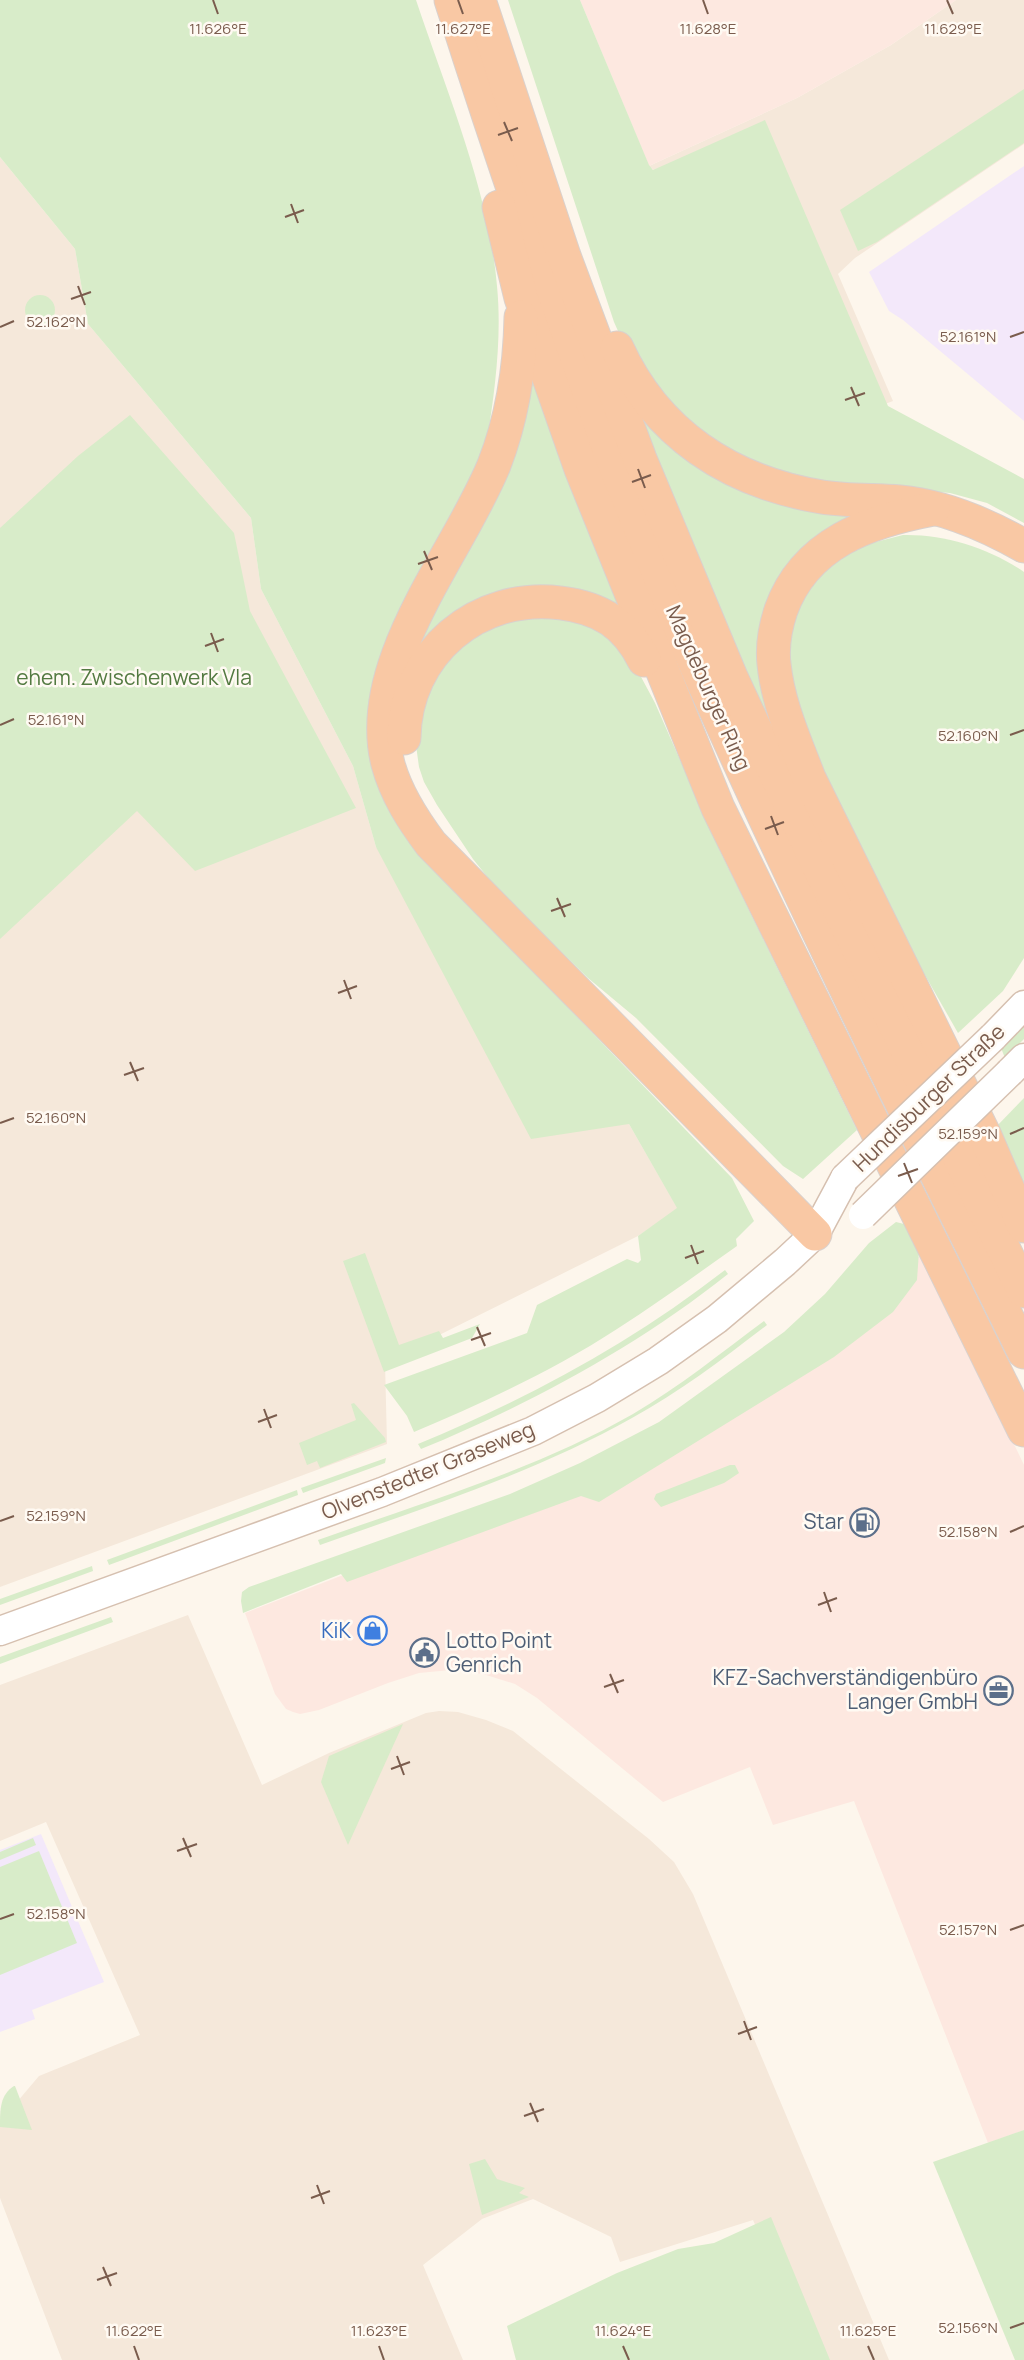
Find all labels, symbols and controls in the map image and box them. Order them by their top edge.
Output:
text: 11.626°E [189,18,247,39]
text: 11.627°E [435,18,491,39]
text: 11.628°E [680,18,736,39]
text: 11.629°E [924,18,982,39]
text: 52.162°N [26,311,86,332]
text: 52.161°N [940,326,996,347]
street label: Magdeburger Ring [660,601,758,775]
park label: ehem. Zwischenwerk VIa [16,663,252,691]
text: 52.161°N [28,709,84,730]
text: 52.160°N [938,725,998,746]
street label: Hundisburger Straße [846,1017,1010,1177]
text: 52.160°N [26,1107,86,1128]
text: 52.159°N [938,1123,998,1144]
street label: Olvenstedter Graseweg [317,1414,538,1526]
text: 52.159°N [26,1505,86,1526]
fuel station icon: Star [849,1506,881,1538]
place label: Star [803,1507,844,1535]
text: 52.158°N [938,1521,998,1542]
shop icon: KiK [356,1615,388,1647]
place label: KiK [321,1616,352,1644]
place label: Lotto Point Genrich [446,1626,552,1678]
public building icon: Lotto Point Genrich [409,1637,441,1669]
place label: KFZ-Sachverständigenbüro Langer GmbH [712,1663,978,1715]
office icon: KFZ-Sachverständigenbüro Langer GmbH [983,1674,1015,1706]
text: 52.158°N [26,1903,86,1924]
text: 52.157°N [939,1919,997,1940]
text: 52.156°N [938,2317,998,2338]
text: 11.622°E [106,2320,162,2341]
text: 11.623°E [351,2320,407,2341]
text: 11.624°E [595,2320,651,2341]
text: 11.625°E [840,2320,896,2341]

